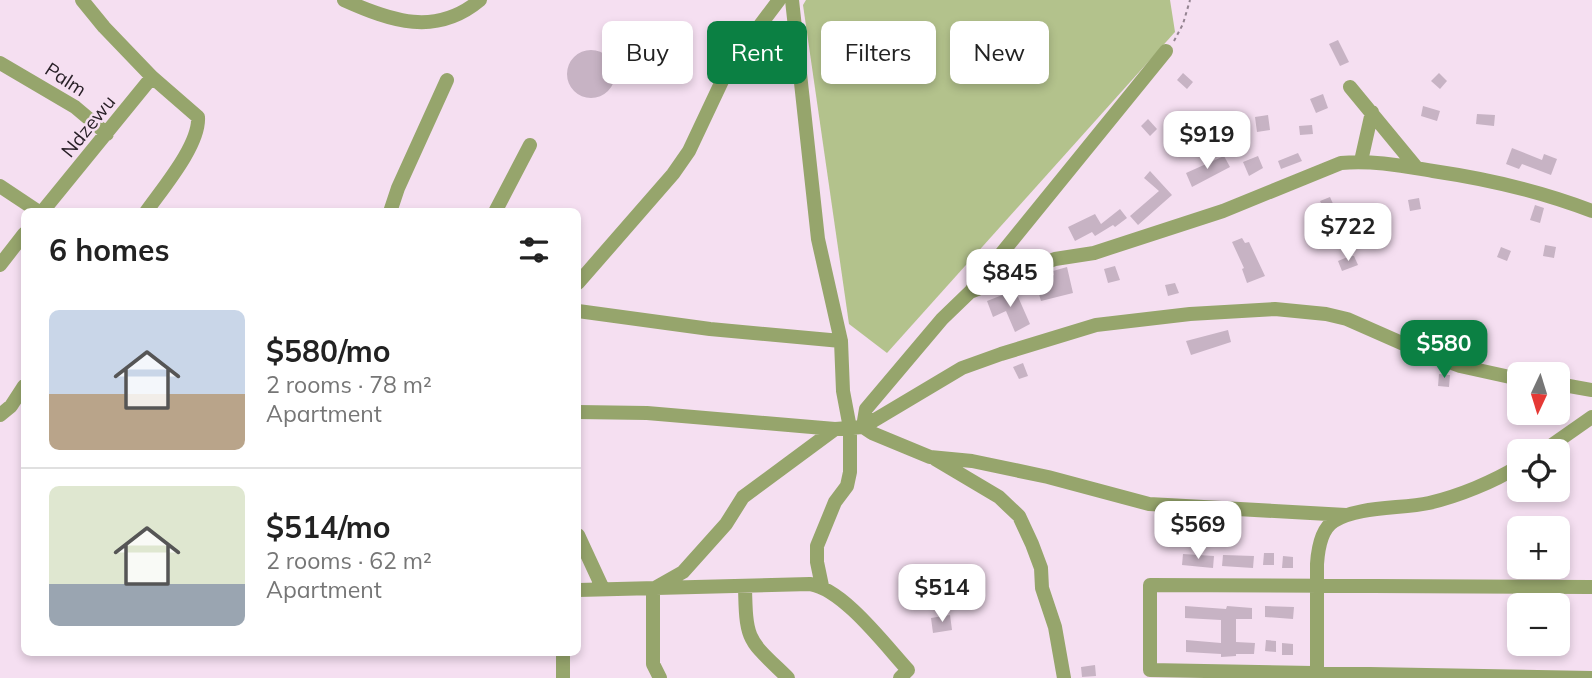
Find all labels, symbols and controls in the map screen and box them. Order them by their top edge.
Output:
chip: Buy [602,21,693,84]
chip: Rent [707,21,807,84]
chip: Filters [821,21,936,84]
chip: New [950,21,1049,84]
street label: Palm [41,57,91,101]
street label: Ndzewu [56,90,120,162]
pin: $919 [1166,111,1248,171]
text: $919 [1179,119,1235,148]
pin: $722 [1307,204,1389,263]
text: $722 [1320,211,1376,240]
text: 6 homes [49,231,170,269]
icon: filters [515,231,553,269]
pin: $845 [969,250,1051,309]
text: $845 [982,257,1038,286]
pin: $580 [1403,320,1485,380]
text: $580 [1416,328,1472,357]
text: $580/mo [266,332,390,370]
icon: home [105,338,189,422]
north arrow [1507,362,1570,425]
map controls [1507,362,1570,656]
text: 2 rooms · 78 m² [266,370,432,399]
text: Apartment [266,399,382,428]
button: locate [1507,439,1570,502]
pin: $569 [1157,502,1239,561]
text: $514/mo [266,508,390,546]
text: $569 [1170,509,1226,538]
icon: home [105,514,189,598]
button: + [1507,516,1570,579]
text: 2 rooms · 62 m² [266,546,432,575]
pin: $514 [901,564,983,624]
text: $514 [914,572,970,601]
text: Apartment [266,575,382,604]
button: − [1507,593,1570,656]

